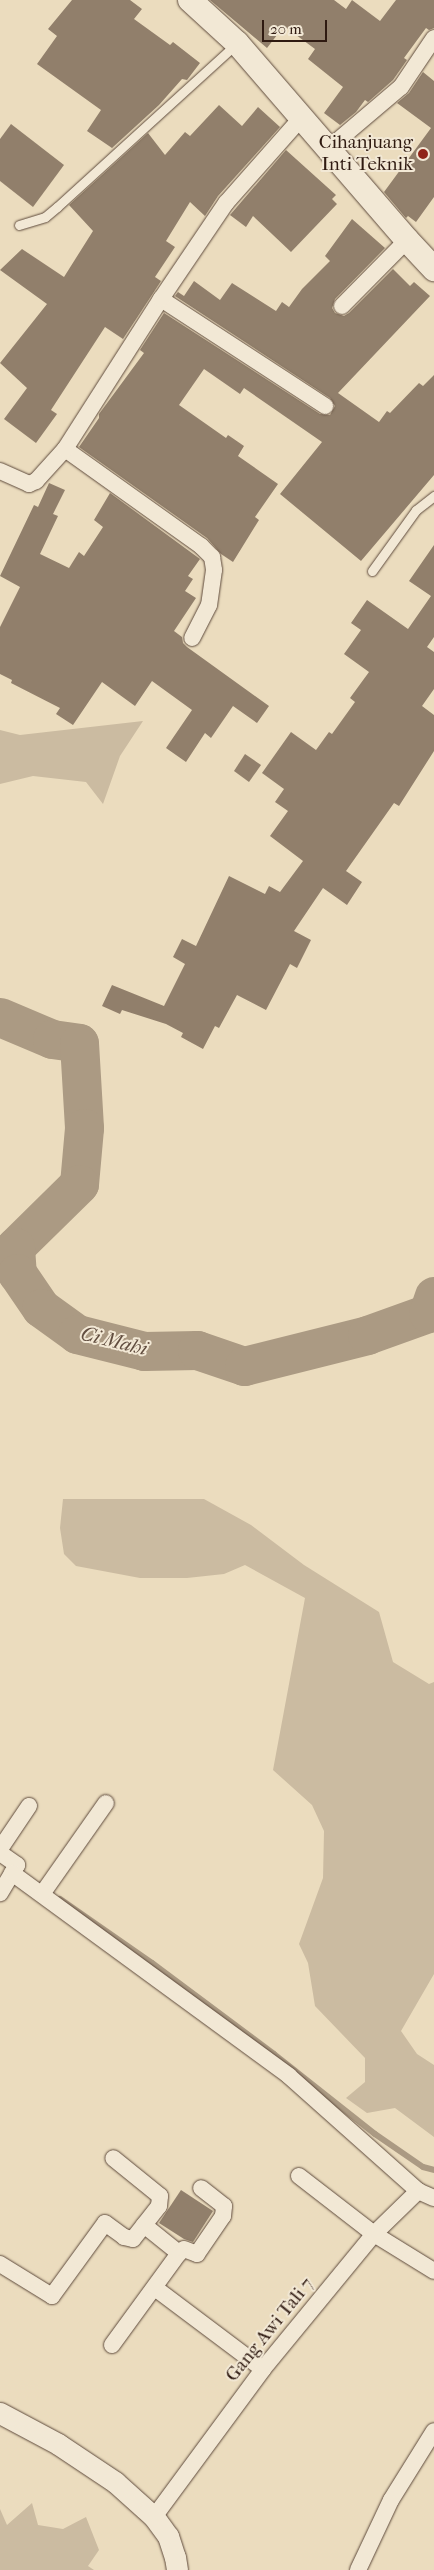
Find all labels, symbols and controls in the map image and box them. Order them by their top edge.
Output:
scale bar [264,10,329,42]
text: 20 m [270,20,302,38]
place label: Cihanjuang Inti Teknik [319,132,413,176]
marker: Cihanjuang Inti Teknik [417,148,429,160]
water label: Ci Mahi [78,1321,150,1361]
street label: Gang Awi Tali 7 [221,2273,319,2387]

